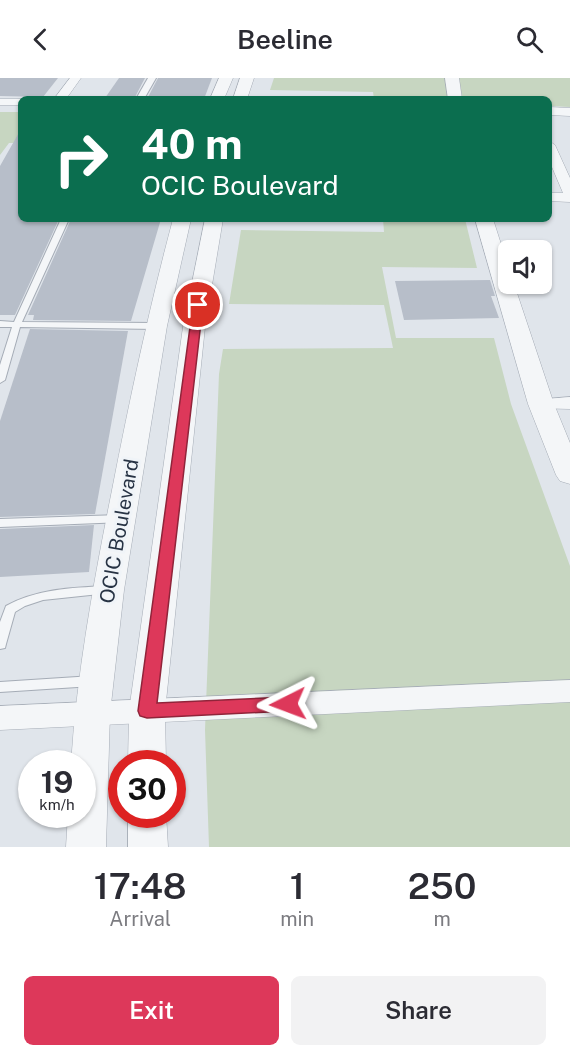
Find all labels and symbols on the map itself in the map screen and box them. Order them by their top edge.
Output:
pin [172,279,223,330]
street label: OCIC Boulevard [94,457,144,605]
position arrow [256,672,320,736]
speed limit sign: 30 [108,750,186,828]

